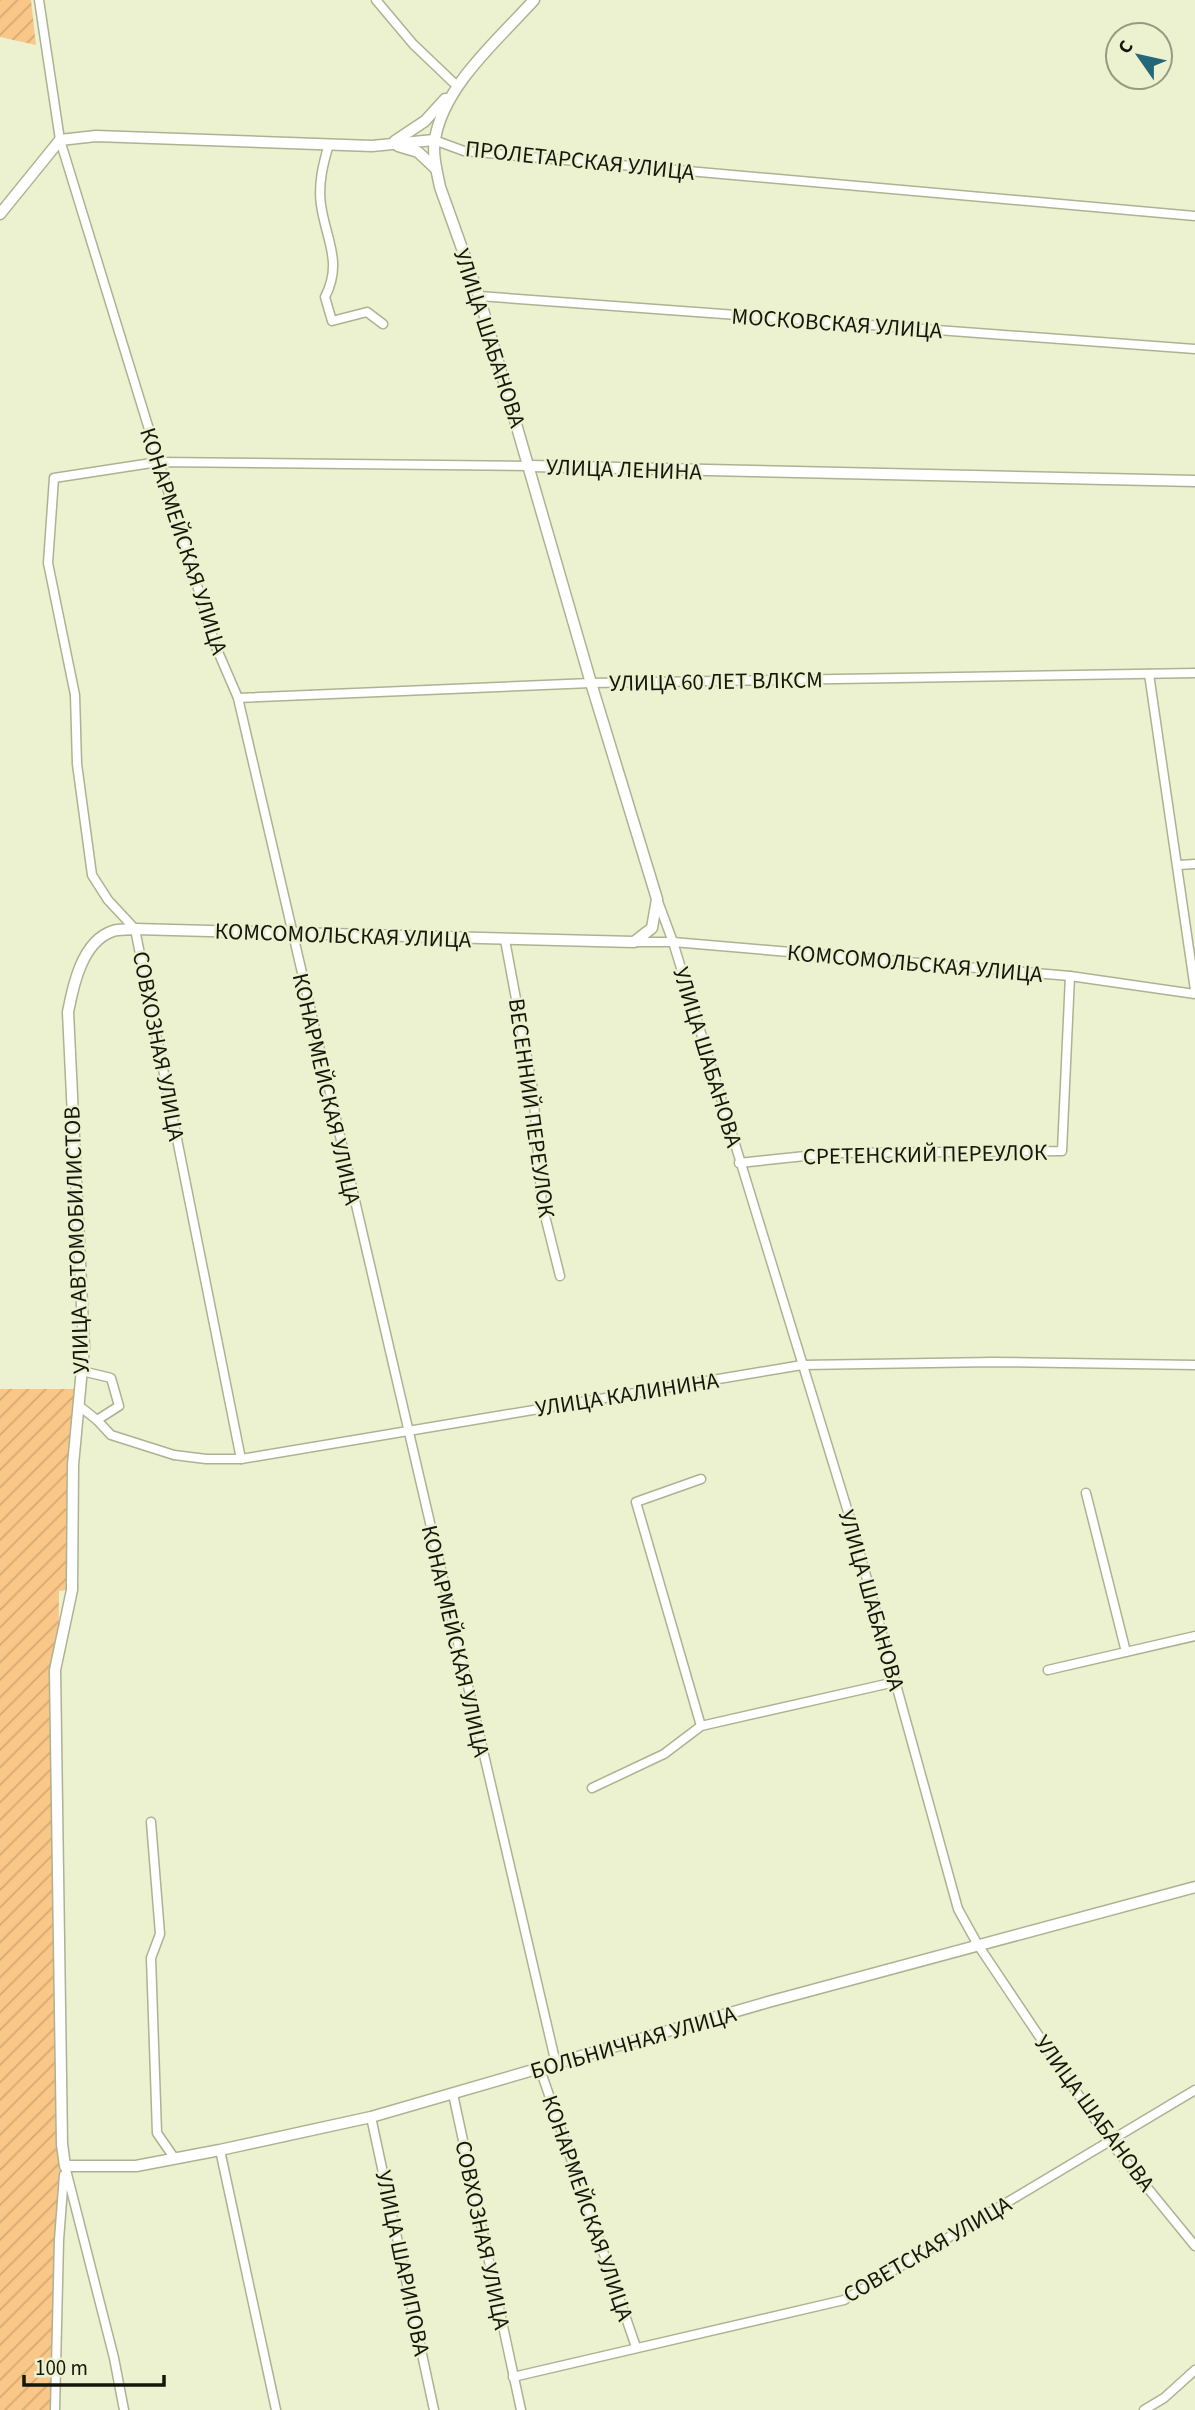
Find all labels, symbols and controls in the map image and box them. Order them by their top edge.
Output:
north arrow [1104,21,1174,91]
text: С [1112,35,1140,59]
street label: ПРОЛЕТАРСКАЯ УЛИЦА [464,132,697,189]
street label: УЛИЦА ШАБАНОВА [445,244,534,432]
street label: МОСКОВСКАЯ УЛИЦА [730,300,944,347]
street label: КОНАРМЕЙСКАЯ УЛИЦА [131,423,236,659]
street label: УЛИЦА ЛЕНИНА [545,450,703,489]
street label: УЛИЦА 60 ЛЕТ ВЛКСМ [609,663,823,700]
street label: КОМСОМОЛЬСКАЯ УЛИЦА [214,915,472,956]
street label: КОМСОМОЛЬСКАЯ УЛИЦА [786,936,1045,991]
street label: СОВХОЗНАЯ УЛИЦА [124,948,193,1144]
street label: УЛИЦА ШАБАНОВА [664,963,751,1152]
street label: КОНАРМЕЙСКАЯ УЛИЦА [284,970,369,1209]
street label: ВЕСЕННИЙ ПЕРЕУЛОК [500,996,563,1221]
street label: УЛИЦА АВТОМОБИЛИСТОВ [55,1106,98,1374]
street label: СРЕТЕНСКИЙ ПЕРЕУЛОК [802,1136,1048,1173]
street label: УЛИЦА КАЛИНИНА [533,1364,722,1425]
street label: УЛИЦА ШАБАНОВА [830,1506,913,1695]
street label: КОНАРМЕЙСКАЯ УЛИЦА [413,1522,498,1761]
street label: БОЛЬНИЧНАЯ УЛИЦА [526,1997,740,2088]
street label: УЛИЦА ШАБАНОВА [1026,2028,1163,2199]
street label: КОНАРМЕЙСКАЯ УЛИЦА [533,2091,642,2326]
street label: СОВХОЗНАЯ УЛИЦА [446,2138,519,2333]
street label: УЛИЦА ШАРИПОВА [367,2167,438,2359]
street label: СОВЕТСКАЯ УЛИЦА [837,2188,1018,2311]
scale bar [24,2344,164,2388]
text: 100 m [35,2353,88,2383]

